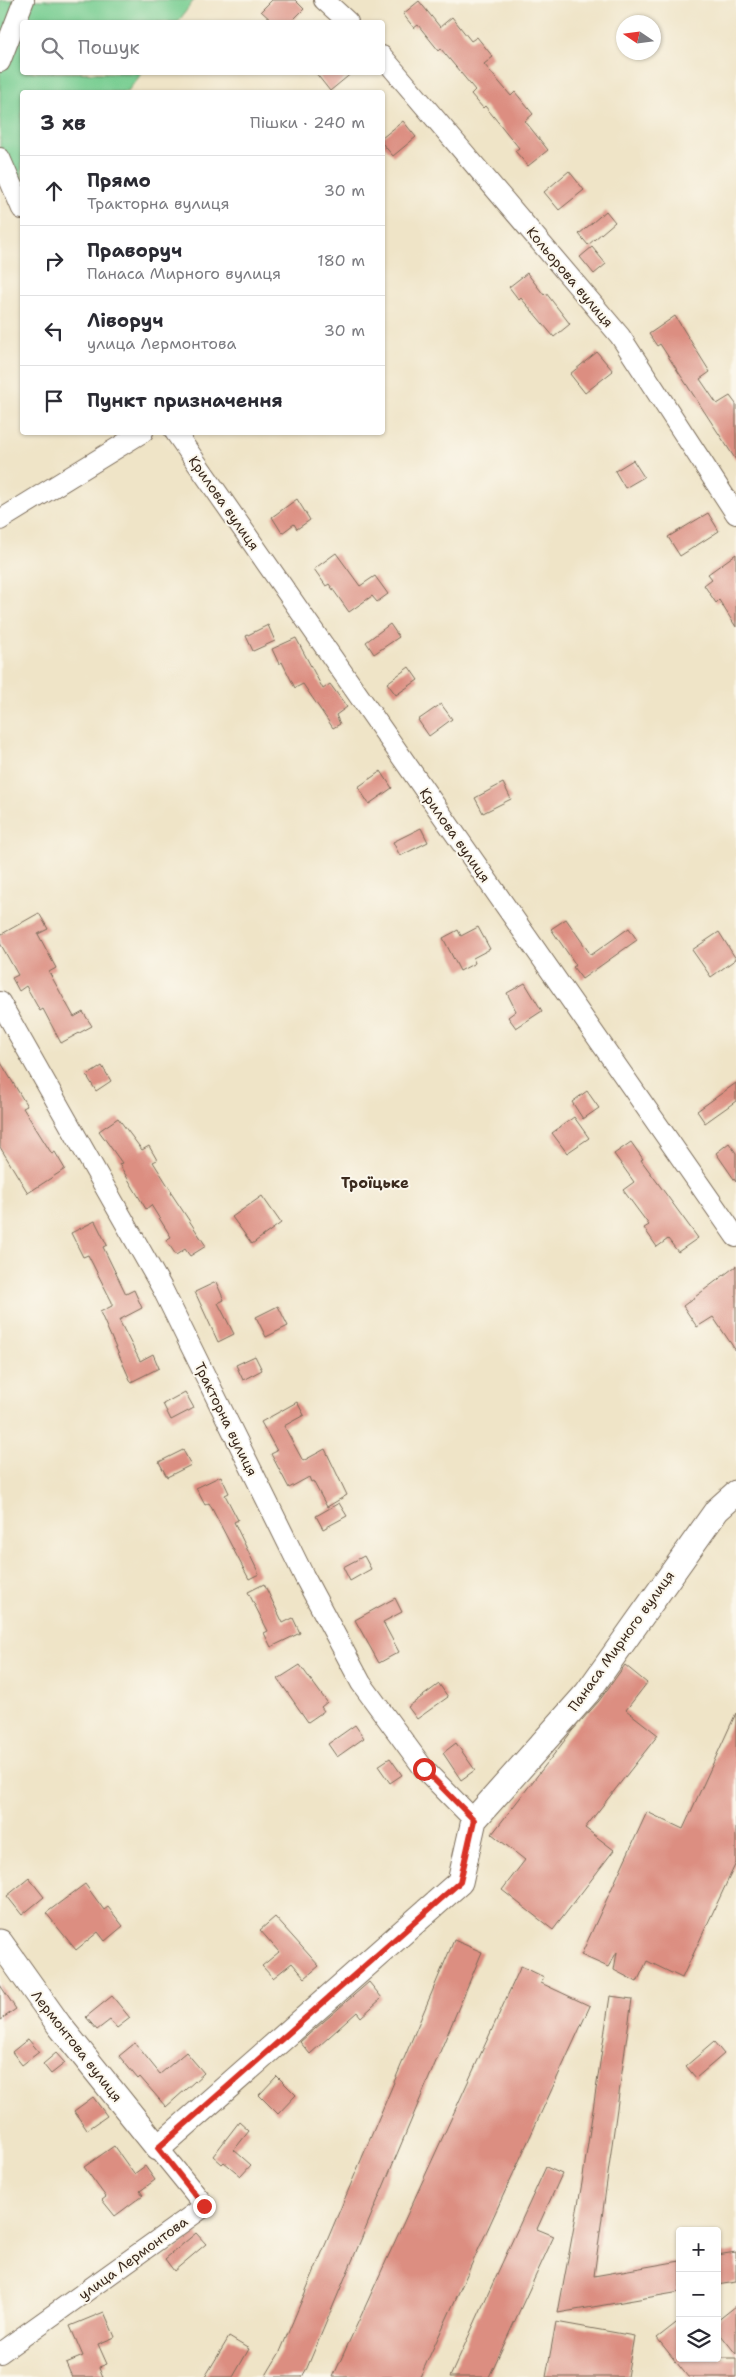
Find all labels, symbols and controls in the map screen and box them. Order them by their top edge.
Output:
north arrow [616,15,661,60]
search box [20,20,385,75]
icon: search [38,34,66,62]
text: Пошук [78,35,140,60]
text: 3 хв [40,109,86,137]
text: Пішки · 240 m [250,112,365,133]
text: Прямо [87,168,151,193]
icon: ahead [40,177,68,205]
text: 30 m [324,180,365,201]
text: Тракторна вулиця [87,193,230,214]
street label: Кольорова вулиця [523,223,617,331]
text: Праворуч [87,238,182,263]
icon: right [40,247,68,275]
text: 180 m [317,250,365,271]
text: Панаса Мирного вулиця [87,263,281,284]
text: Ліворуч [87,308,163,333]
icon: left [40,317,68,345]
text: 30 m [324,320,365,341]
text: улица Лермонтова [87,333,236,354]
icon: arrive [40,387,68,415]
text: Пункт призначення [87,388,283,413]
street label: Крилова вулиця [185,452,263,554]
street label: Крилова вулиця [416,784,494,886]
district label: Троїцьке [341,1173,409,1193]
street label: Тракторна вулиця [191,1359,261,1479]
street label: Панаса Мирного вулиця [564,1567,678,1715]
route start [413,1758,436,1781]
street label: Лермонтова вулиця [28,1986,126,2106]
route end [193,2195,216,2218]
street label: улица Лермонтова [75,2212,191,2304]
map controls [676,2227,721,2362]
button: + [676,2227,721,2272]
button: − [676,2272,721,2317]
button: layers [676,2317,721,2362]

